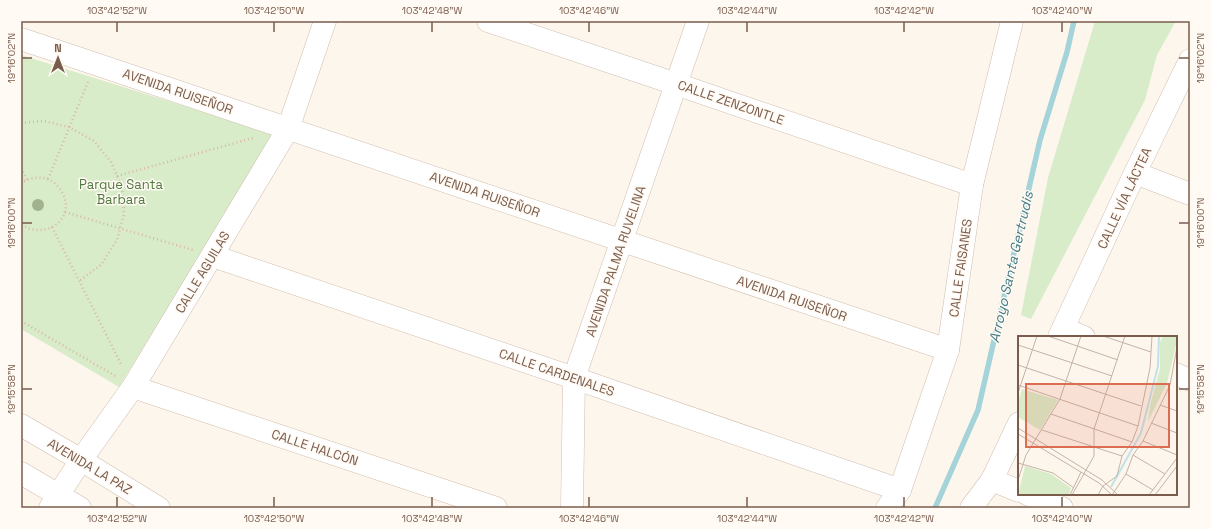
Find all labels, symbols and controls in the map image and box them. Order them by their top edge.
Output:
text: 103°42'52"W [87,4,147,17]
text: 103°42'50"W [244,4,305,17]
text: 103°42'48"W [402,4,462,17]
text: 103°42'46"W [559,4,619,17]
text: 103°42'44"W [717,4,777,17]
text: 103°42'42"W [874,4,934,17]
text: 103°42'40"W [1032,4,1092,17]
text: 19°16'02"N [5,33,18,83]
text: 19°16'02"N [1194,33,1207,83]
north arrow [38,38,78,78]
text: N [54,41,62,55]
street label: AVENIDA RUISEÑOR [121,65,235,118]
street label: CALLE ZENZONTLE [675,76,786,129]
street label: CALLE VÍA LÁCTEA [1093,145,1155,252]
street label: AVENIDA RUISEÑOR [428,168,542,221]
park label: Parque Santa Barbara [79,176,163,208]
street label: AVENIDA PALMA RUVELINA [582,183,649,339]
water label: Arroyo Santa Gertrudis [985,189,1037,344]
text: 19°16'00"N [5,198,18,248]
text: 19°16'00"N [1194,198,1207,248]
street label: CALLE FAISANES [945,218,976,318]
street label: CALLE AGUILAS [171,228,234,316]
street label: AVENIDA RUISEÑOR [735,272,849,325]
inset map [1018,336,1177,495]
street label: CALLE CARDENALES [497,345,617,400]
text: 19°15'58"N [5,364,18,414]
text: 19°15'58"N [1194,364,1207,414]
street label: CALLE HALCÓN [269,425,361,470]
street label: AVENIDA LA PAZ [44,434,135,498]
text: 103°42'52"W [87,512,147,525]
text: 103°42'50"W [244,512,305,525]
text: 103°42'48"W [402,512,462,525]
text: 103°42'46"W [559,512,619,525]
text: 103°42'44"W [717,512,777,525]
text: 103°42'42"W [874,512,934,525]
text: 103°42'40"W [1032,512,1092,525]

